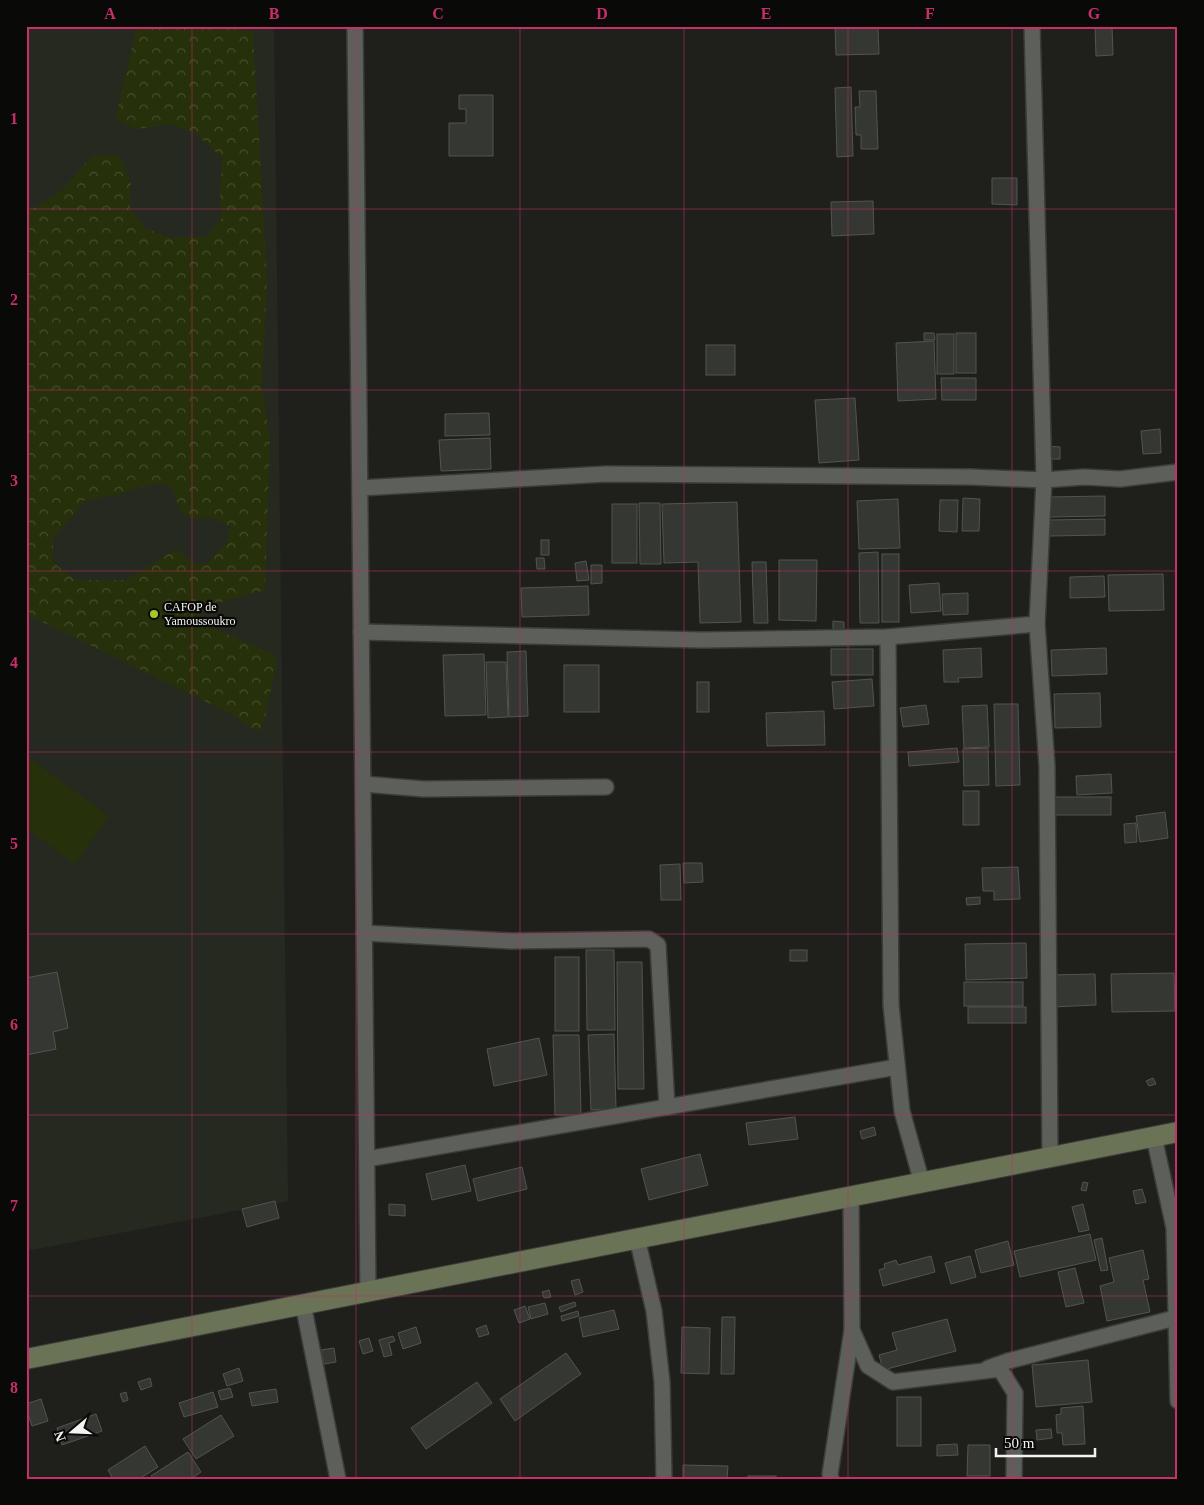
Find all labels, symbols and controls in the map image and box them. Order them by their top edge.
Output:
text: A [104,5,116,22]
text: B [269,5,280,22]
text: C [432,5,444,22]
text: D [596,5,608,22]
text: E [761,5,771,22]
text: F [925,5,935,22]
text: G [1088,5,1101,22]
text: 1 [10,110,18,127]
text: 2 [10,291,18,308]
text: 3 [10,472,18,489]
place label: CAFOP de Yamoussoukro [164,600,235,628]
marker: CAFOP de Yamoussoukro [148,608,160,620]
text: 4 [10,654,18,671]
text: 5 [10,835,18,852]
text: 6 [10,1016,18,1033]
text: 7 [10,1197,18,1214]
text: 8 [10,1379,18,1396]
north arrow [48,1408,98,1458]
scale bar [996,1425,1095,1457]
text: N [51,1429,69,1443]
text: 50 m [1004,1435,1035,1451]

